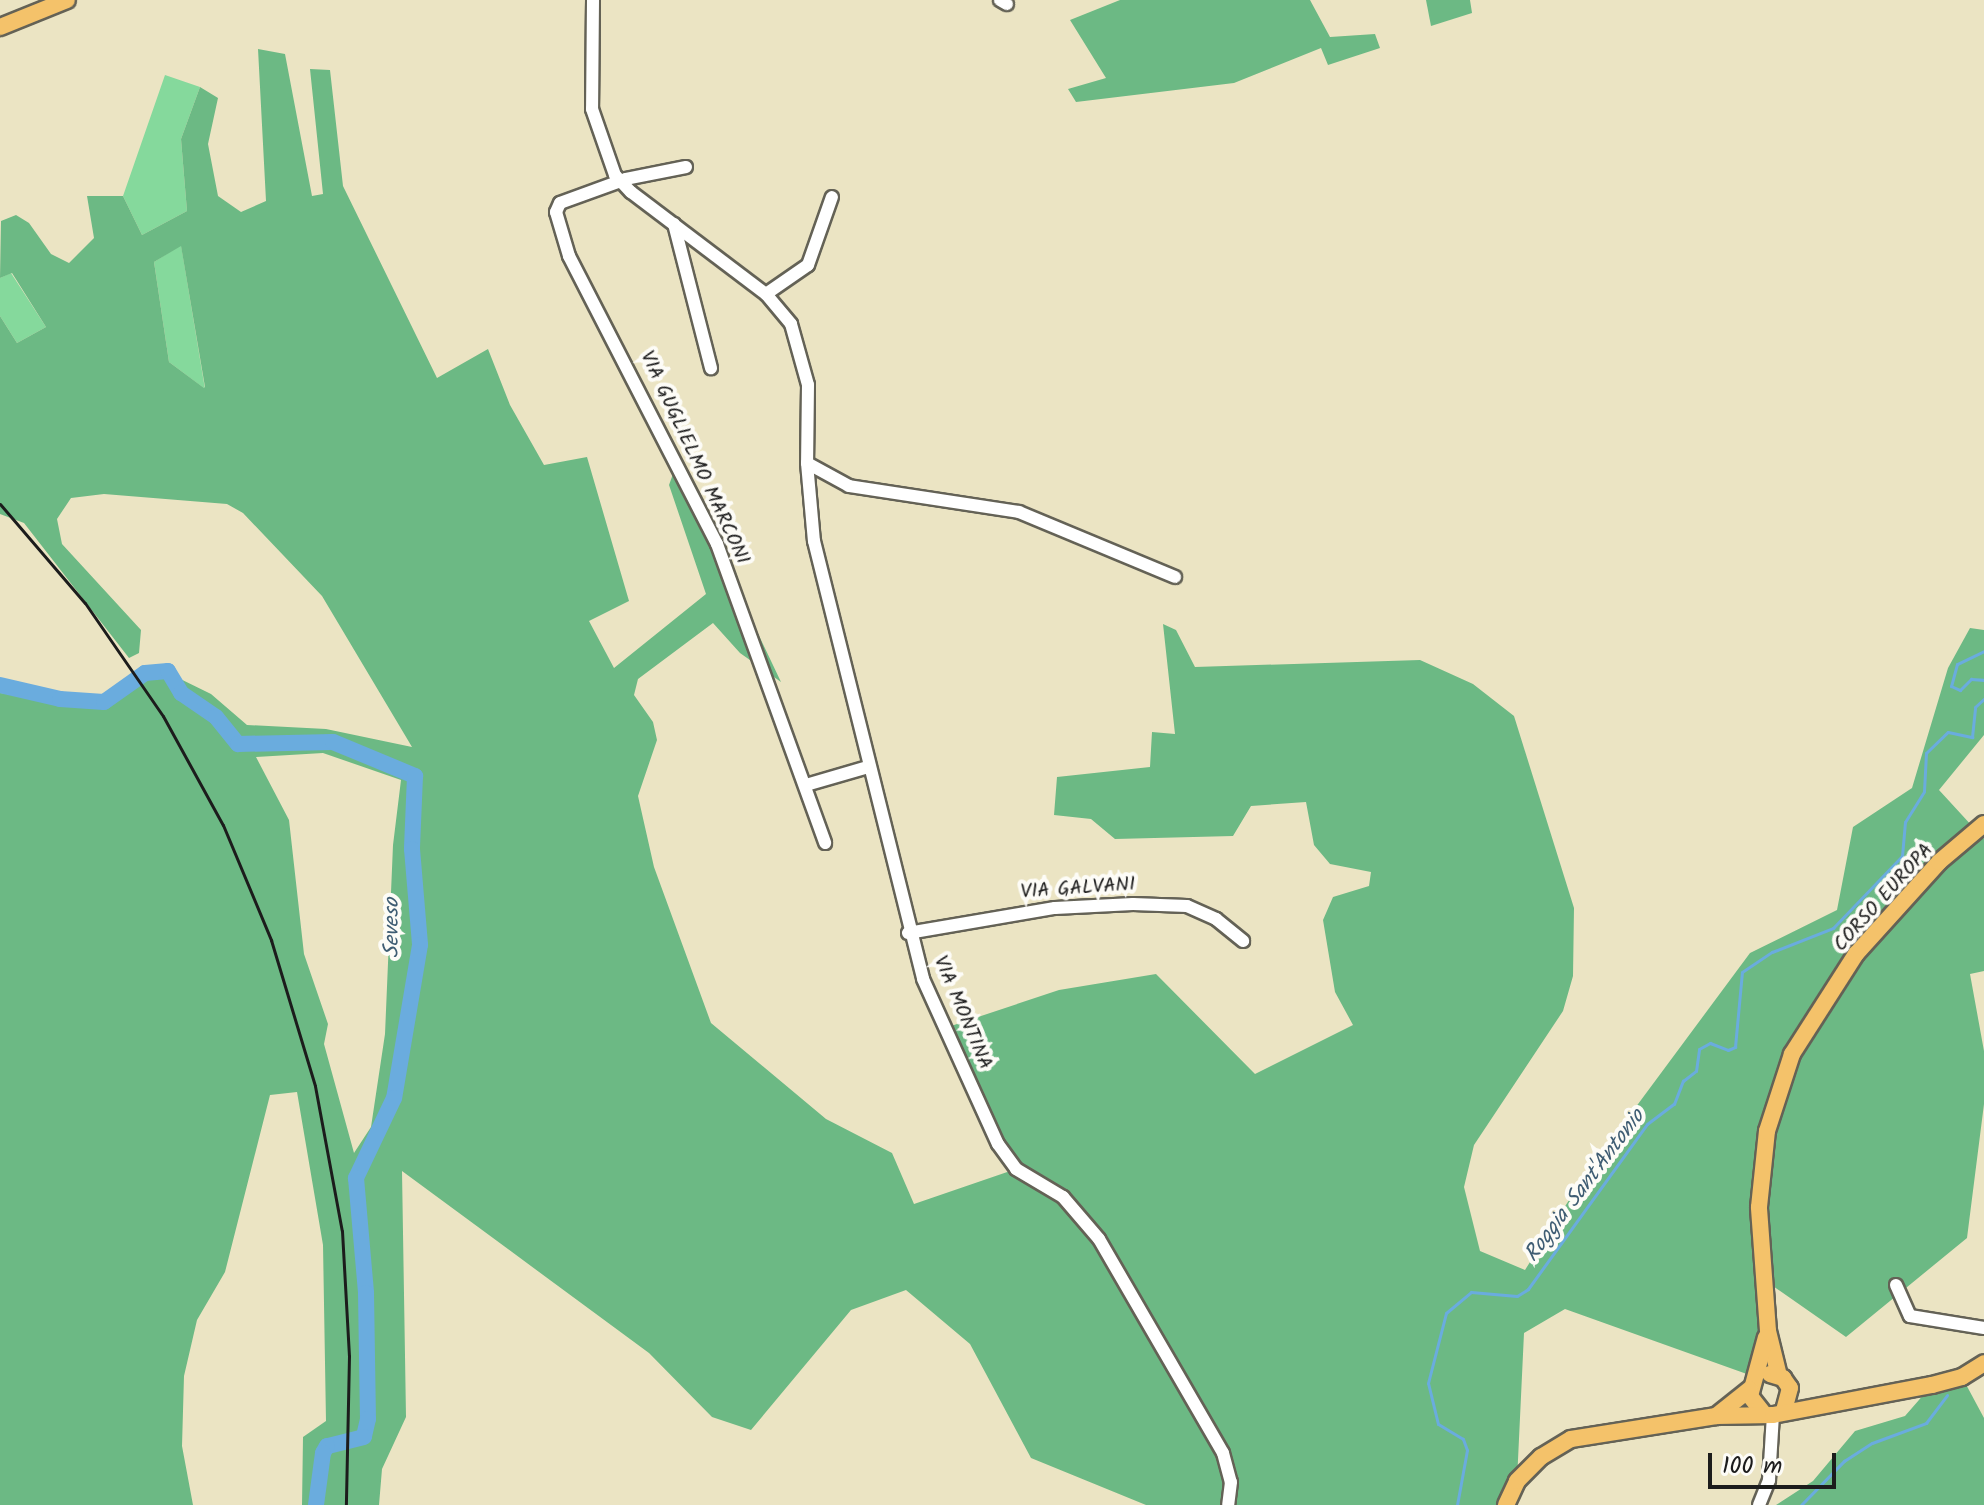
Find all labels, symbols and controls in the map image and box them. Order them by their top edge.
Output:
street label: VIA GUGLIELMO MARCONI [634,347,754,569]
street label: CORSO EUROPA [1829,839,1939,957]
street label: VIA GALVANI [1020,873,1136,905]
water label: Seveso [380,898,406,958]
street label: VIA MONTINA [927,953,997,1073]
water label: Roggia Sant'Antonio [1519,1105,1651,1267]
scale bar [1712,1437,1840,1487]
text: 100 m [1722,1447,1782,1486]

